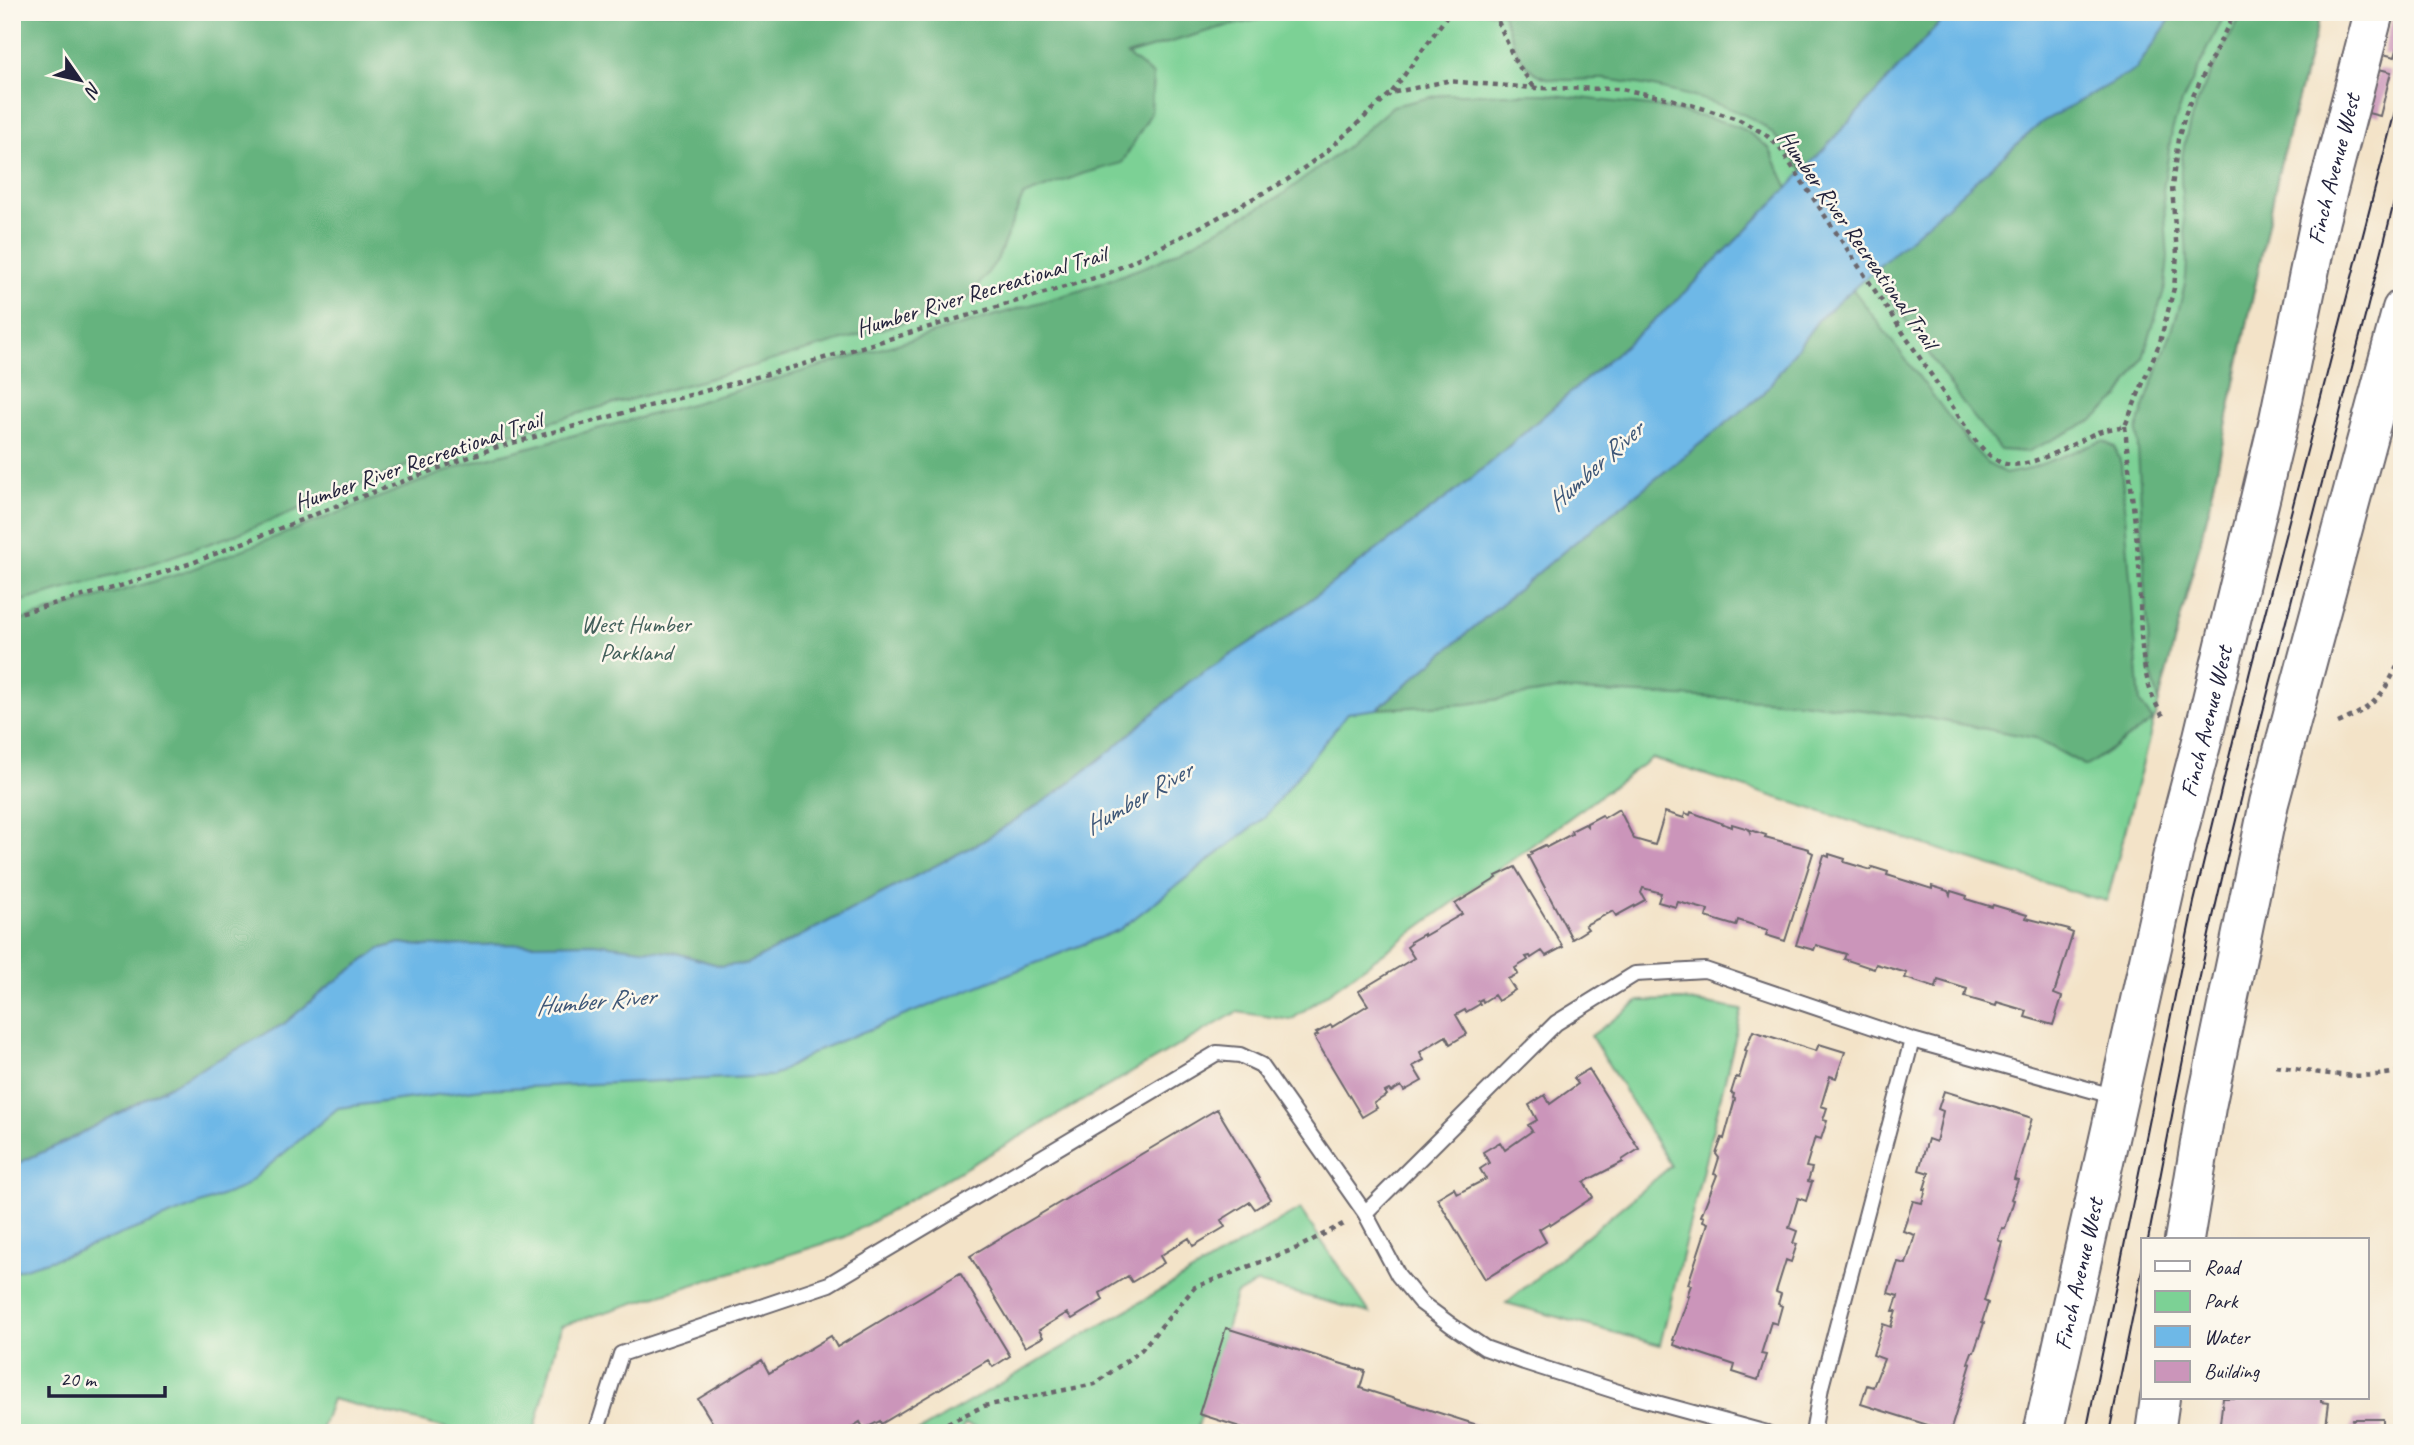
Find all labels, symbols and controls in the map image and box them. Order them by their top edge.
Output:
north arrow [46,46,116,116]
text: N [78,77,107,103]
street label: Finch Avenue West [2300,89,2368,247]
street label: Humber River Recreational Trail [1771,124,1947,357]
street label: Humber River Recreational Trail [852,237,1114,343]
street label: Humber River Recreational Trail [290,403,550,518]
water label: Humber River [1540,411,1653,518]
park label: West Humber Parkland [581,609,693,667]
street label: Finch Avenue West [2173,641,2240,800]
water label: Humber River [1078,752,1201,842]
water label: Humber River [534,979,660,1023]
street label: Finch Avenue West [2047,1193,2111,1352]
legend [2141,1238,2368,1400]
text: Road [2204,1254,2243,1280]
text: Park [2204,1288,2239,1314]
text: Water [2204,1324,2251,1350]
scale bar [49,1354,164,1398]
text: Building [2204,1358,2261,1384]
text: 20 m [60,1366,98,1392]

